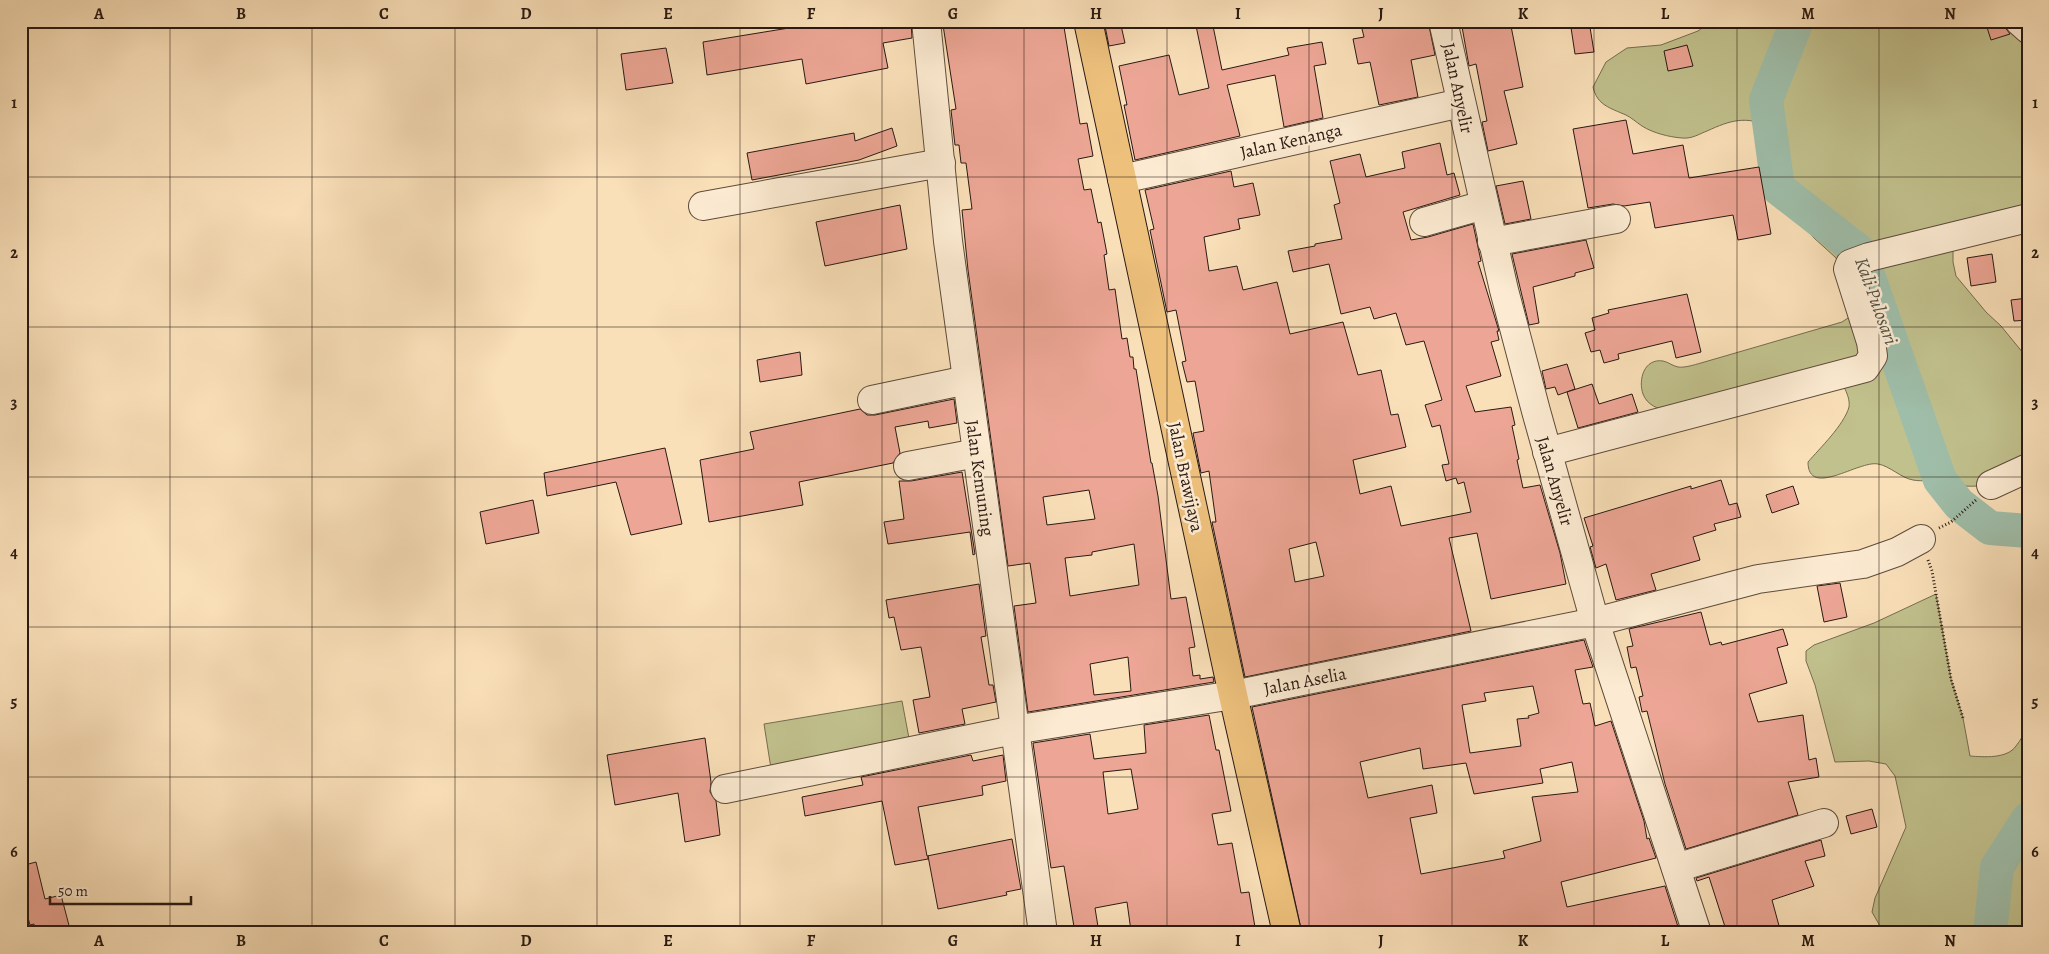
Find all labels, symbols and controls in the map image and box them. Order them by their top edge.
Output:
text: A [93,3,105,25]
text: B [236,3,246,25]
text: C [379,3,389,25]
text: D [520,3,532,25]
text: E [663,3,673,25]
text: F [807,3,816,25]
text: G [948,3,958,25]
text: H [1090,3,1102,25]
text: I [1235,3,1241,25]
text: J [1378,3,1384,25]
text: K [1518,3,1529,25]
text: L [1661,3,1670,25]
text: M [1801,3,1815,25]
text: N [1944,3,1956,25]
street label: Jalan Anyelir [1437,41,1479,135]
text: 1 [11,92,17,114]
text: 1 [2032,92,2038,114]
street label: Jalan Kenanga [1238,117,1345,164]
text: 2 [10,242,18,264]
text: 2 [2031,242,2039,264]
water label: Kali Pulosari [1848,254,1904,348]
text: 3 [11,392,18,414]
text: 3 [2032,392,2039,414]
street label: Jalan Kemuning [960,418,1000,538]
street label: Jalan Brawijaya [1163,420,1209,535]
street label: Jalan Anyelir [1531,434,1579,529]
text: 4 [10,542,18,564]
text: 4 [2031,542,2039,564]
street label: Jalan Aselia [1262,661,1349,701]
text: 5 [11,691,18,713]
text: 5 [2032,691,2039,713]
text: 6 [10,841,18,863]
text: 6 [2031,841,2039,863]
scale bar [50,874,191,906]
text: 50 m [58,881,88,901]
text: A [93,930,105,952]
text: B [236,930,246,952]
text: C [379,930,389,952]
text: D [520,930,532,952]
text: E [663,930,673,952]
text: F [807,930,816,952]
text: G [948,930,958,952]
text: H [1090,930,1102,952]
text: I [1235,930,1241,952]
text: J [1378,930,1384,952]
text: K [1518,930,1529,952]
text: L [1661,930,1670,952]
text: M [1801,930,1815,952]
text: N [1944,930,1956,952]

